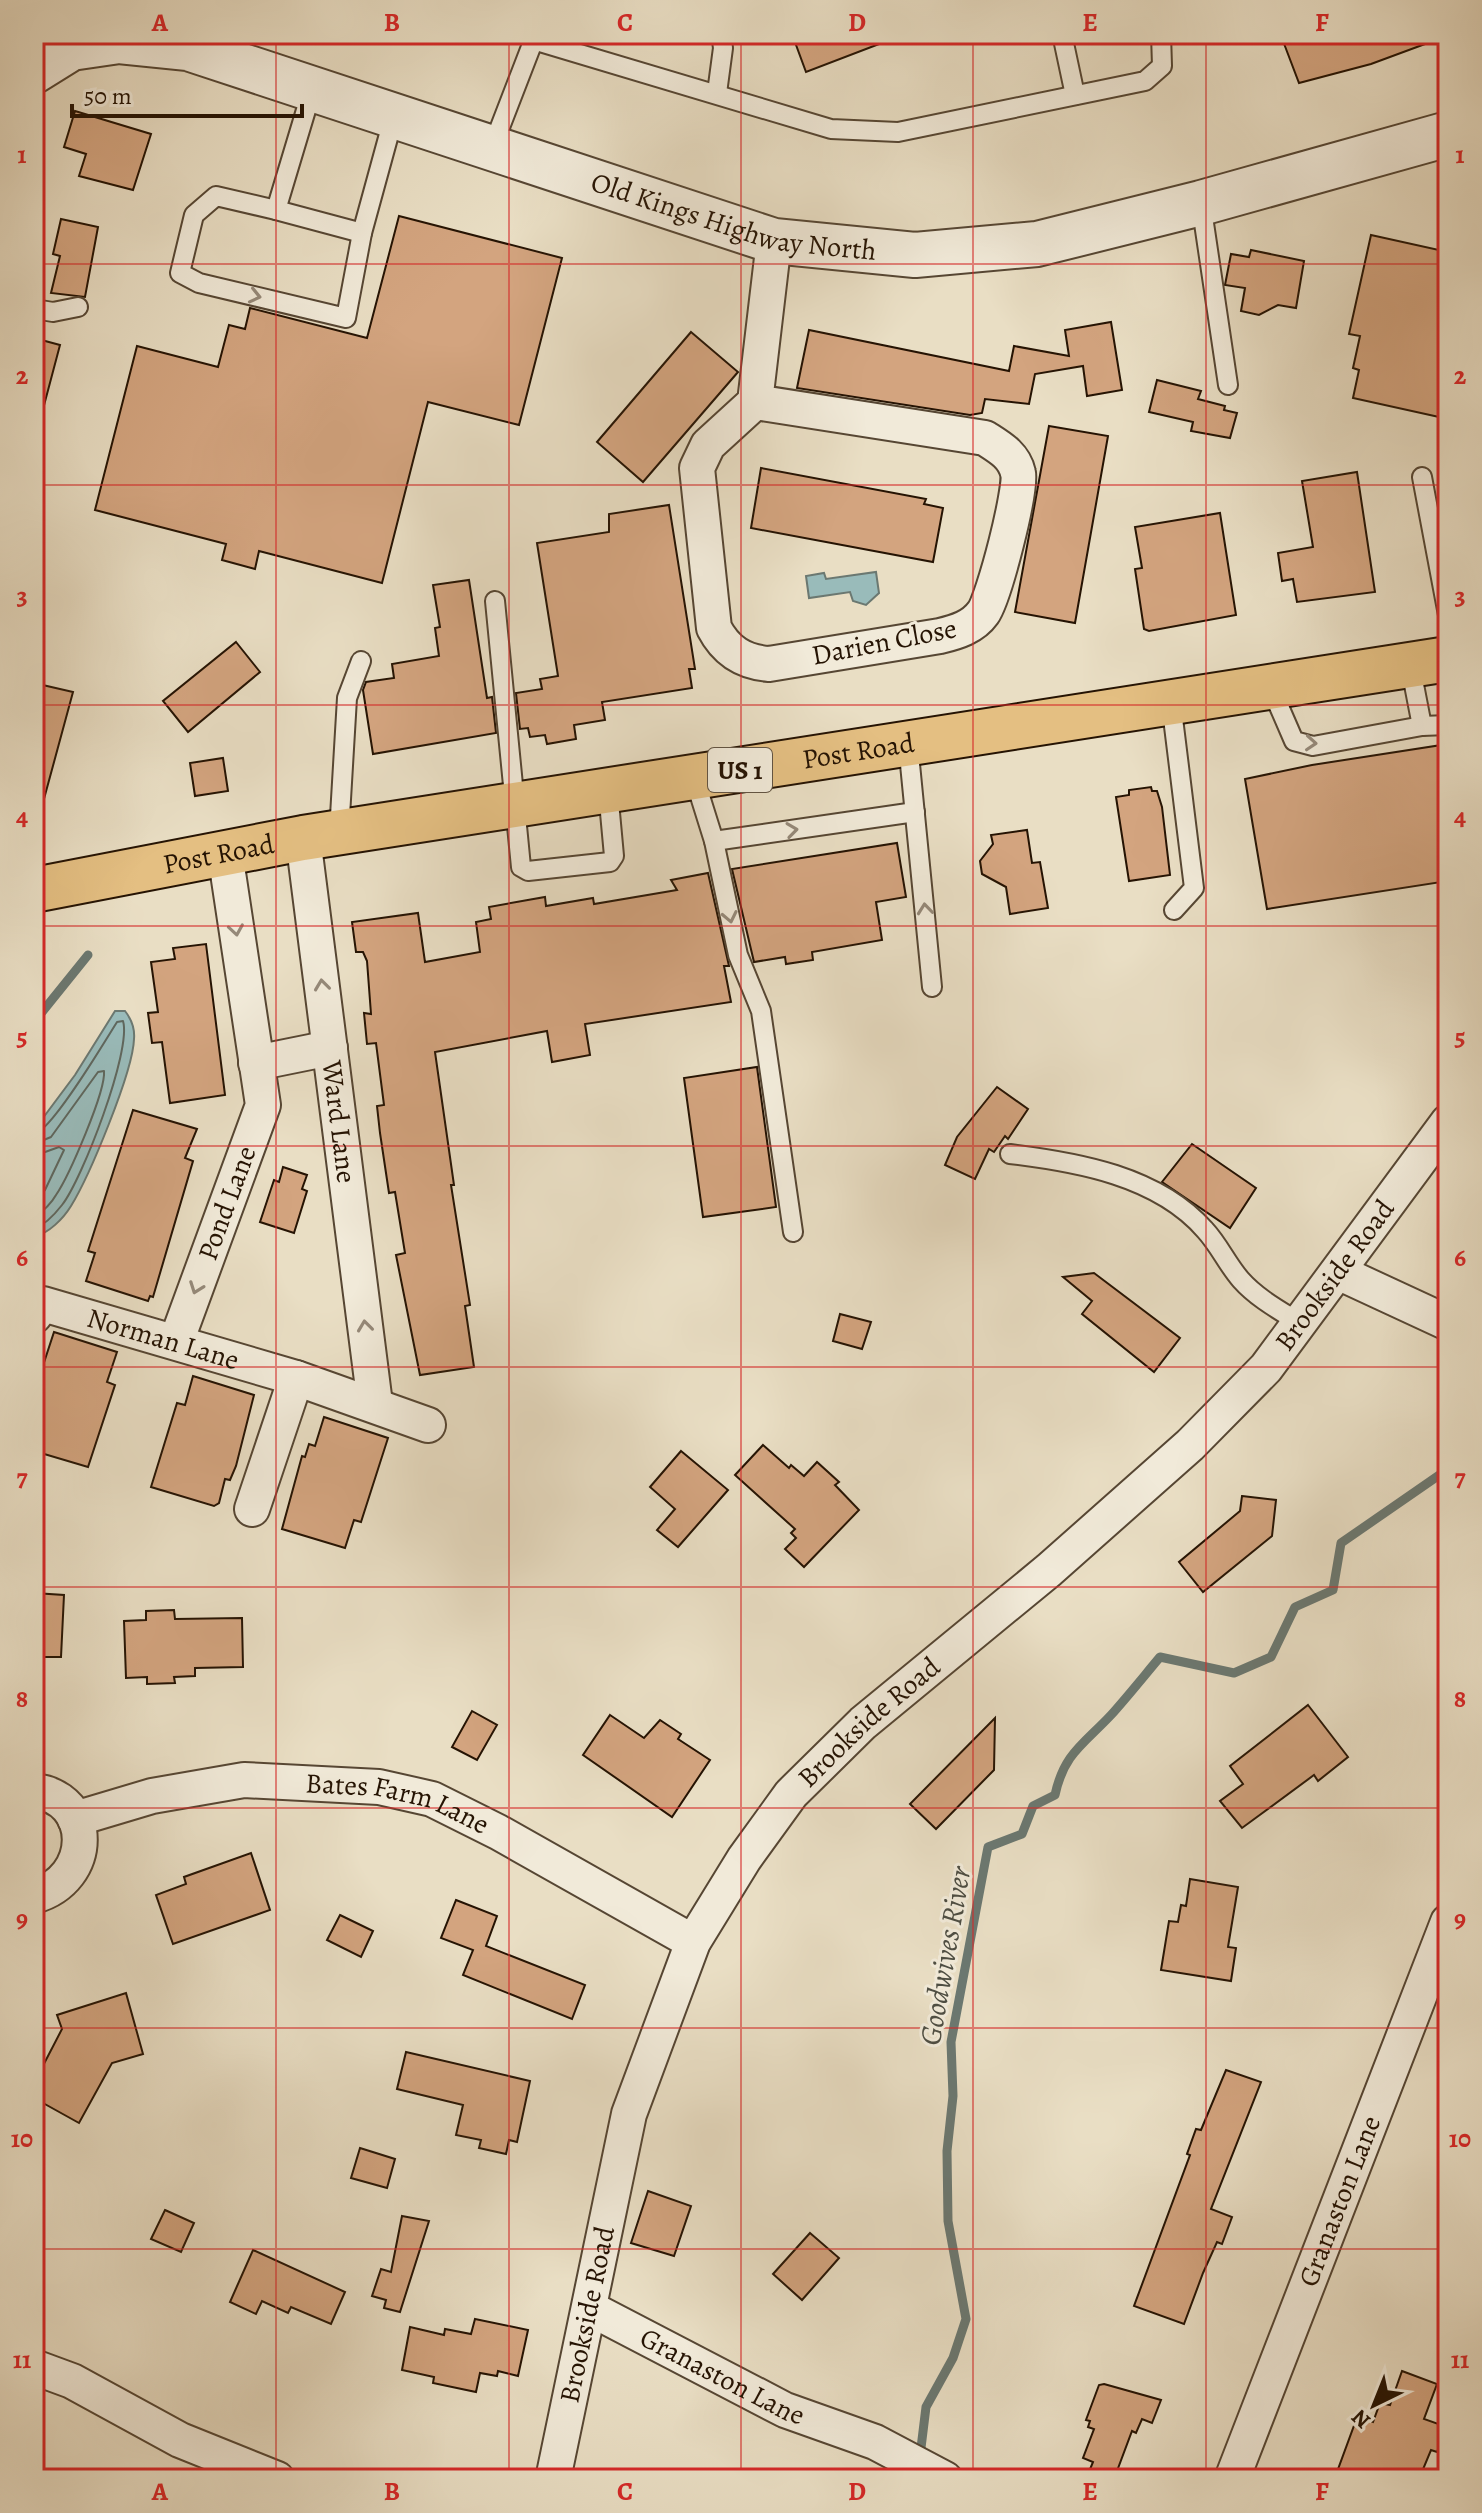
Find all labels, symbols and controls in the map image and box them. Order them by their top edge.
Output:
text: A [151,5,169,40]
text: B [384,5,400,40]
text: C [617,5,633,40]
text: D [848,5,866,40]
text: E [1082,5,1098,40]
text: F [1315,5,1329,40]
scale bar [72,68,302,118]
text: 50 m [84,80,132,112]
text: 1 [17,137,27,172]
text: 1 [1455,137,1465,172]
street label: Old Kings Highway North [586,163,878,270]
one-way arrow [247,287,261,304]
text: 2 [16,358,29,393]
text: 2 [1454,358,1467,393]
text: 3 [16,578,28,613]
text: 3 [1454,578,1466,613]
street label: Darien Close [808,609,960,675]
street label: Post Road [800,724,918,779]
one-way arrow [1306,734,1318,751]
road number: US 1 [708,748,772,792]
text: 4 [16,799,28,834]
text: 4 [1454,799,1466,834]
one-way arrow [785,822,798,839]
street label: Post Road [160,825,278,884]
one-way arrow [916,902,933,915]
one-way arrow [721,910,738,923]
one-way arrow [227,923,244,937]
one-way arrow [314,978,331,992]
text: 5 [16,1019,28,1054]
text: 5 [1454,1019,1466,1054]
street label: Ward Lane [312,1057,366,1185]
street label: Pond Lane [189,1141,265,1266]
street label: Brookside Road [1266,1191,1404,1359]
text: 6 [16,1240,28,1275]
text: 6 [1454,1240,1466,1275]
one-way arrow [189,1280,205,1294]
street label: Norman Lane [82,1299,244,1379]
one-way arrow [357,1320,374,1333]
text: 7 [16,1460,28,1495]
text: 7 [1454,1460,1466,1495]
street label: Brookside Road [789,1648,949,1796]
text: 8 [16,1681,28,1716]
text: 8 [1454,1681,1466,1716]
street label: Bates Farm Lane [305,1764,495,1843]
water label: Goodwives River [910,1862,981,2048]
text: 9 [16,1901,28,1936]
text: 9 [1454,1901,1466,1936]
street label: Granaston Lane [1289,2110,1390,2292]
text: 10 [11,2121,33,2156]
text: 10 [1449,2121,1471,2156]
street label: Brookside Road [550,2222,624,2406]
street label: Granaston Lane [633,2319,810,2434]
text: 11 [13,2342,31,2377]
text: 11 [1451,2342,1469,2377]
north arrow [1334,2365,1414,2445]
text: N [1345,2402,1377,2435]
text: A [151,2474,169,2509]
text: B [384,2474,400,2509]
text: C [617,2474,633,2509]
text: D [848,2474,866,2509]
text: E [1082,2474,1098,2509]
text: F [1315,2474,1329,2509]

